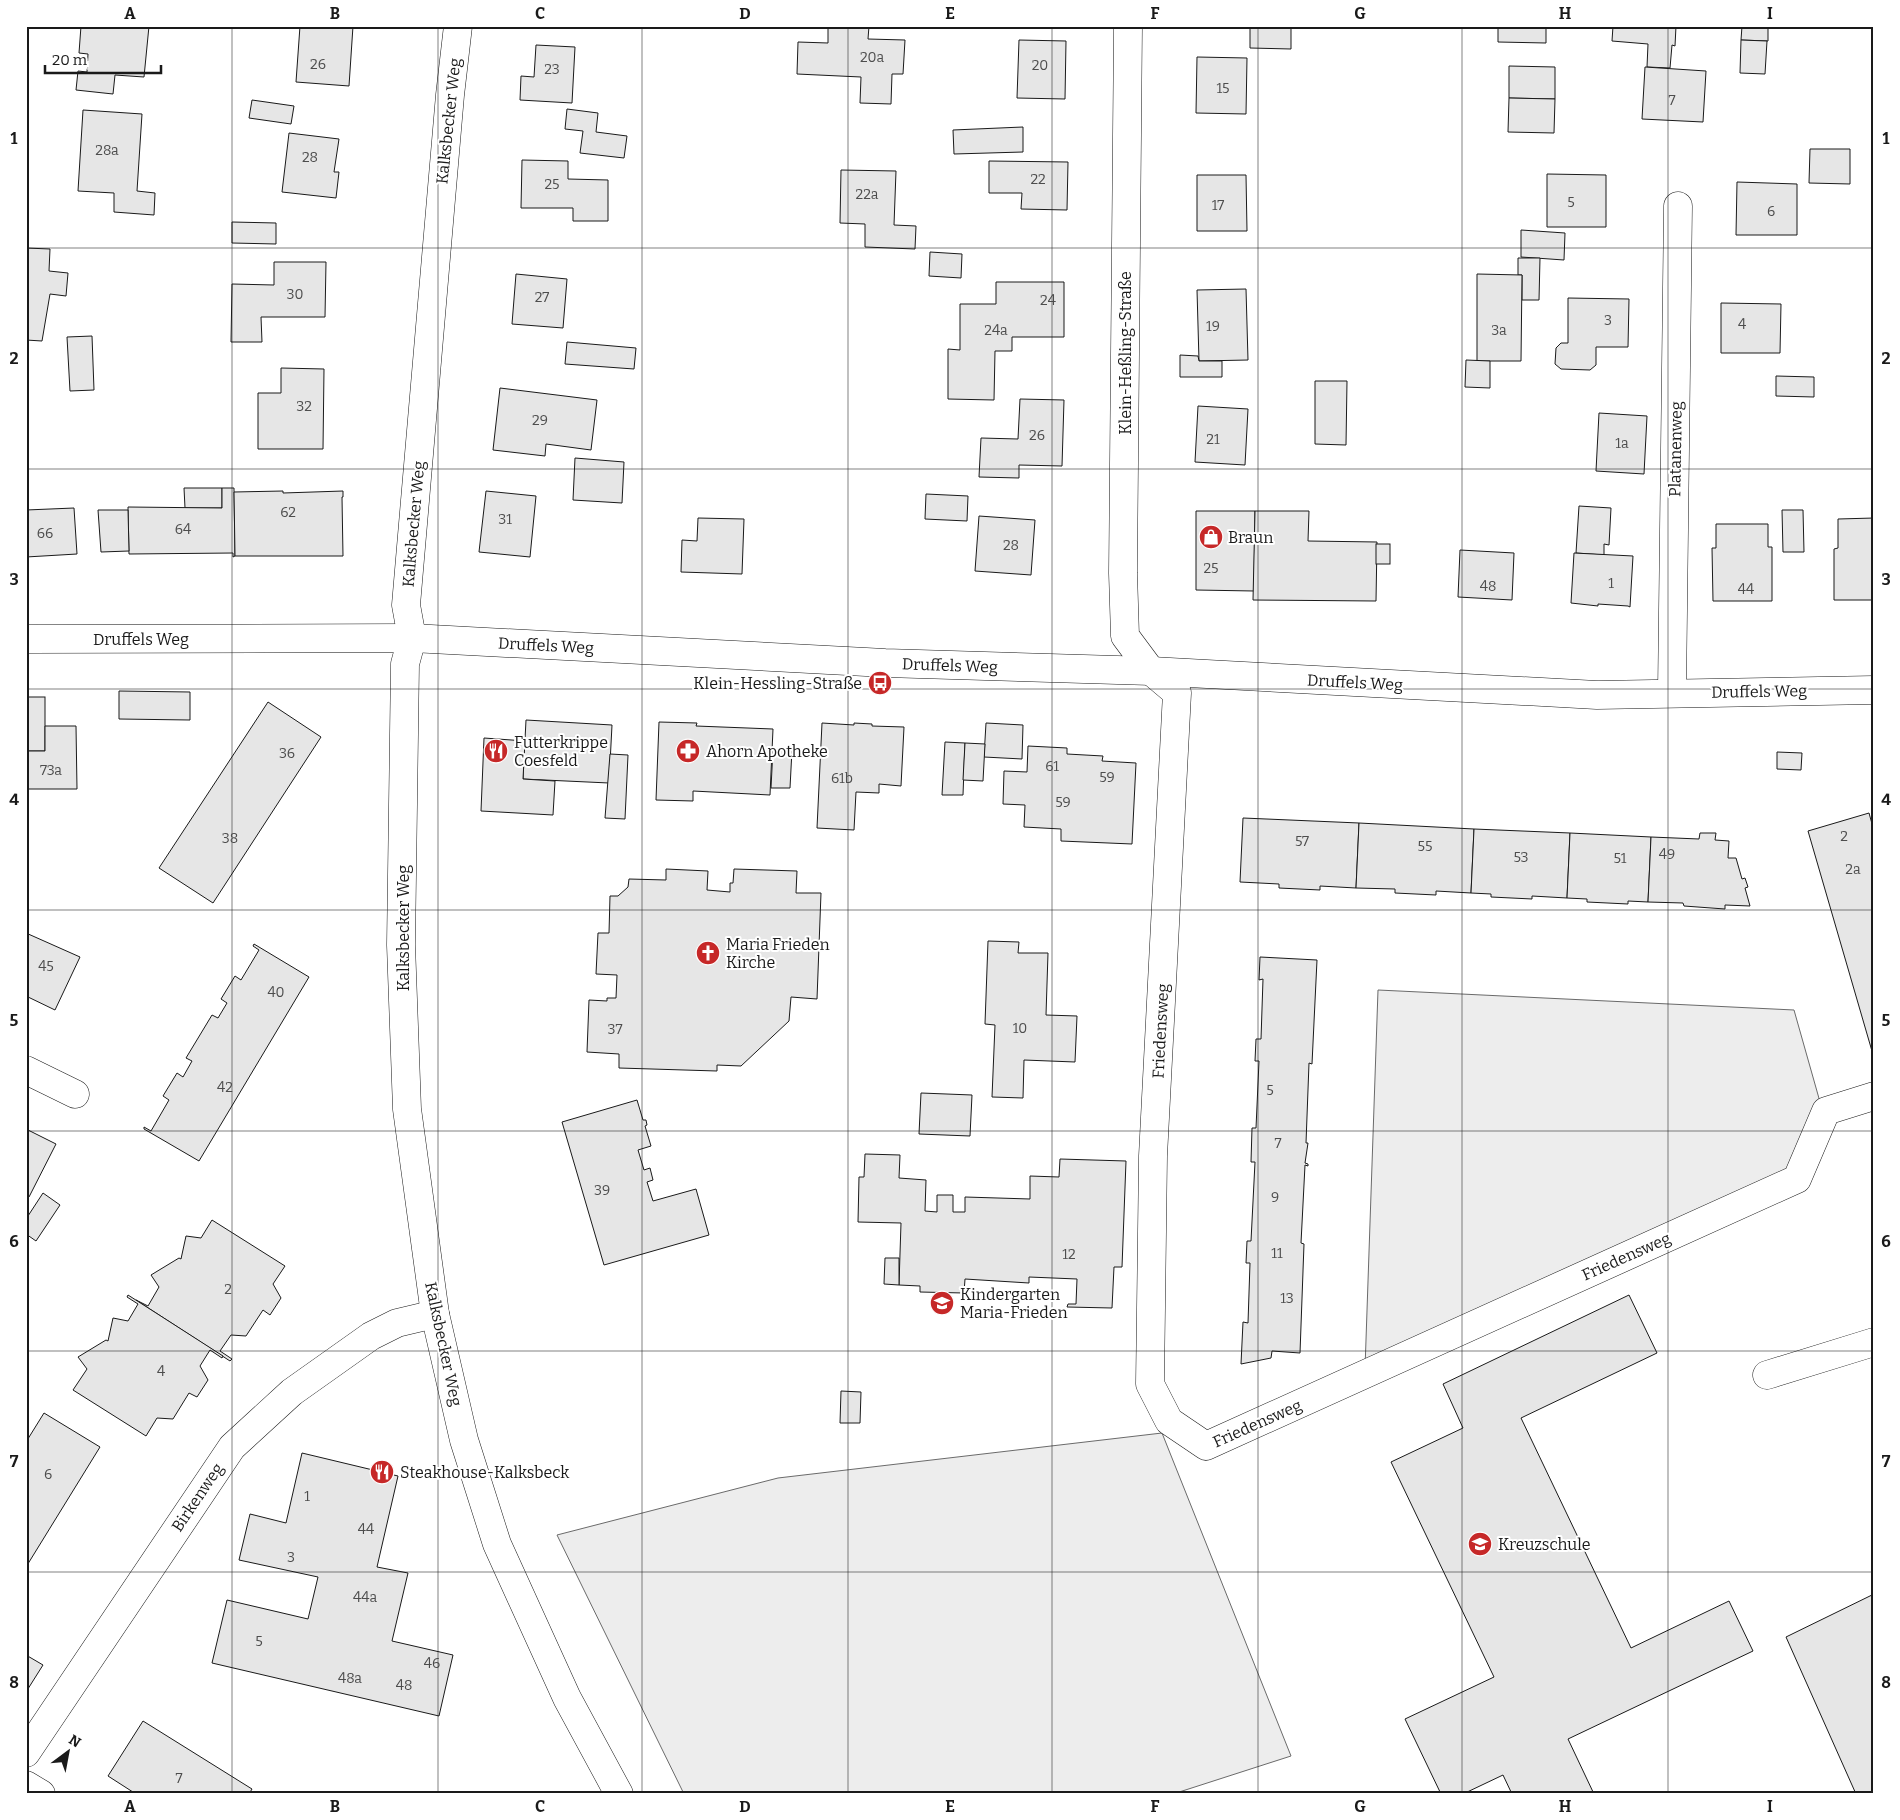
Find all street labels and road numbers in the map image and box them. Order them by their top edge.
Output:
street label: Kalksbecker Weg [432,57,465,185]
street label: Klein-Heßling-Straße [1116,271,1135,435]
street label: Platanenweg [1665,401,1686,497]
street label: Kalksbecker Weg [399,460,428,588]
street label: Druffels Weg [93,630,189,649]
street label: Druffels Weg [498,634,594,658]
street label: Druffels Weg [902,654,998,677]
street label: Druffels Weg [1307,671,1403,695]
street label: Druffels Weg [1711,681,1807,702]
street label: Kalksbecker Weg [394,865,413,991]
street label: Friedensweg [1149,983,1172,1079]
street label: Friedensweg [1579,1228,1674,1284]
street label: Kalksbecker Weg [421,1280,466,1408]
street label: Friedensweg [1210,1395,1305,1451]
street label: Birkenweg [168,1459,227,1535]

